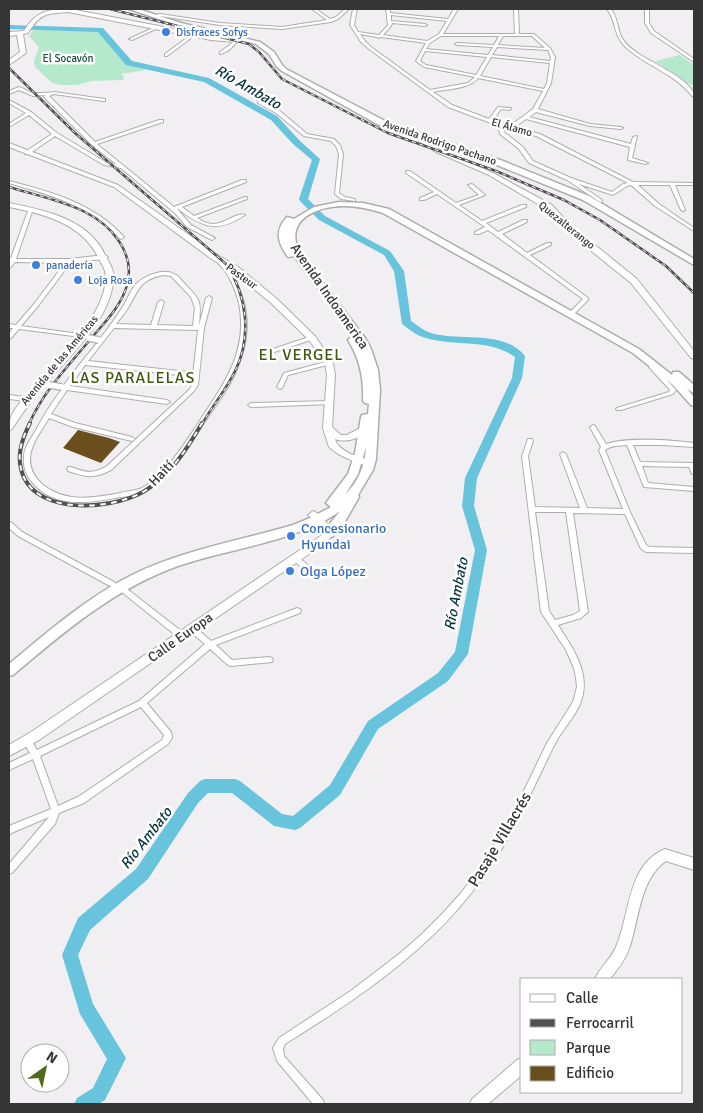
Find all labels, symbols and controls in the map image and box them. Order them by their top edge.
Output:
marker: Disfraces Sofys [160,26,172,38]
place label: Disfraces Sofys [176,26,248,39]
park label: El Socavón [43,52,93,65]
water label: Río Ambato [212,61,285,114]
street label: El Álamo [490,115,534,140]
street label: Avenida Rodrigo Pachano [382,117,498,168]
street label: Quezalterango [536,199,598,252]
street label: Avenida Indoamerica [287,240,372,352]
marker: panadería [30,259,42,271]
place label: panadería [46,259,93,272]
street label: Pasteur [223,261,260,292]
marker: Loja Rosa [72,274,84,286]
place label: Loja Rosa [88,274,133,287]
street label: Avenida de las Américas [18,313,101,408]
district label: EL VERGEL [259,345,343,365]
district label: LAS PARALELAS [71,368,195,388]
street label: Haití [145,457,178,490]
place label: Concesionario Hyundai [301,520,386,553]
marker: Concesionario Hyundai [285,530,297,542]
water label: Río Ambato [440,555,472,632]
place label: Olga López [300,563,366,580]
marker: Olga López [284,565,296,577]
street label: Calle Europa [144,609,216,666]
street label: Pasaje Villacrés [464,789,536,890]
water label: Río Ambato [116,803,176,873]
legend [520,978,683,1093]
text: Calle [566,989,599,1007]
text: Ferrocarril [566,1014,634,1032]
text: Parque [566,1039,611,1057]
north arrow [20,1043,70,1093]
text: N [43,1048,61,1067]
text: Edificio [566,1064,614,1082]

